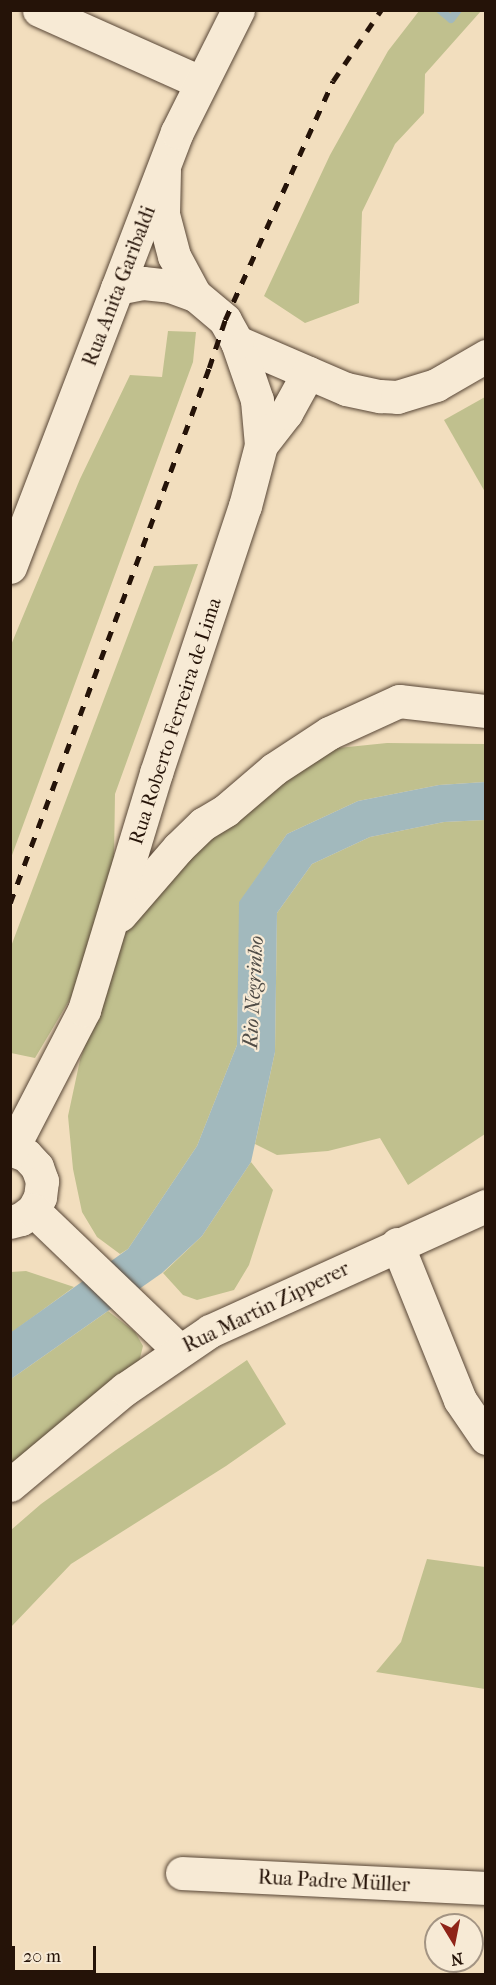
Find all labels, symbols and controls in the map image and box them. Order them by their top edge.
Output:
street label: Rua Anita Garibaldi [77,202,161,370]
street label: Rua Roberto Ferreira de Lima [124,595,226,847]
water label: Rio Negrinho [237,935,269,1049]
street label: Rua Martin Zipperer [179,1256,353,1358]
street label: Rua Padre Müller [257,1865,411,1897]
north arrow [424,1913,484,1973]
scale bar [15,1934,99,1972]
text: 20 m [23,1946,61,1967]
text: N [449,1949,465,1970]

